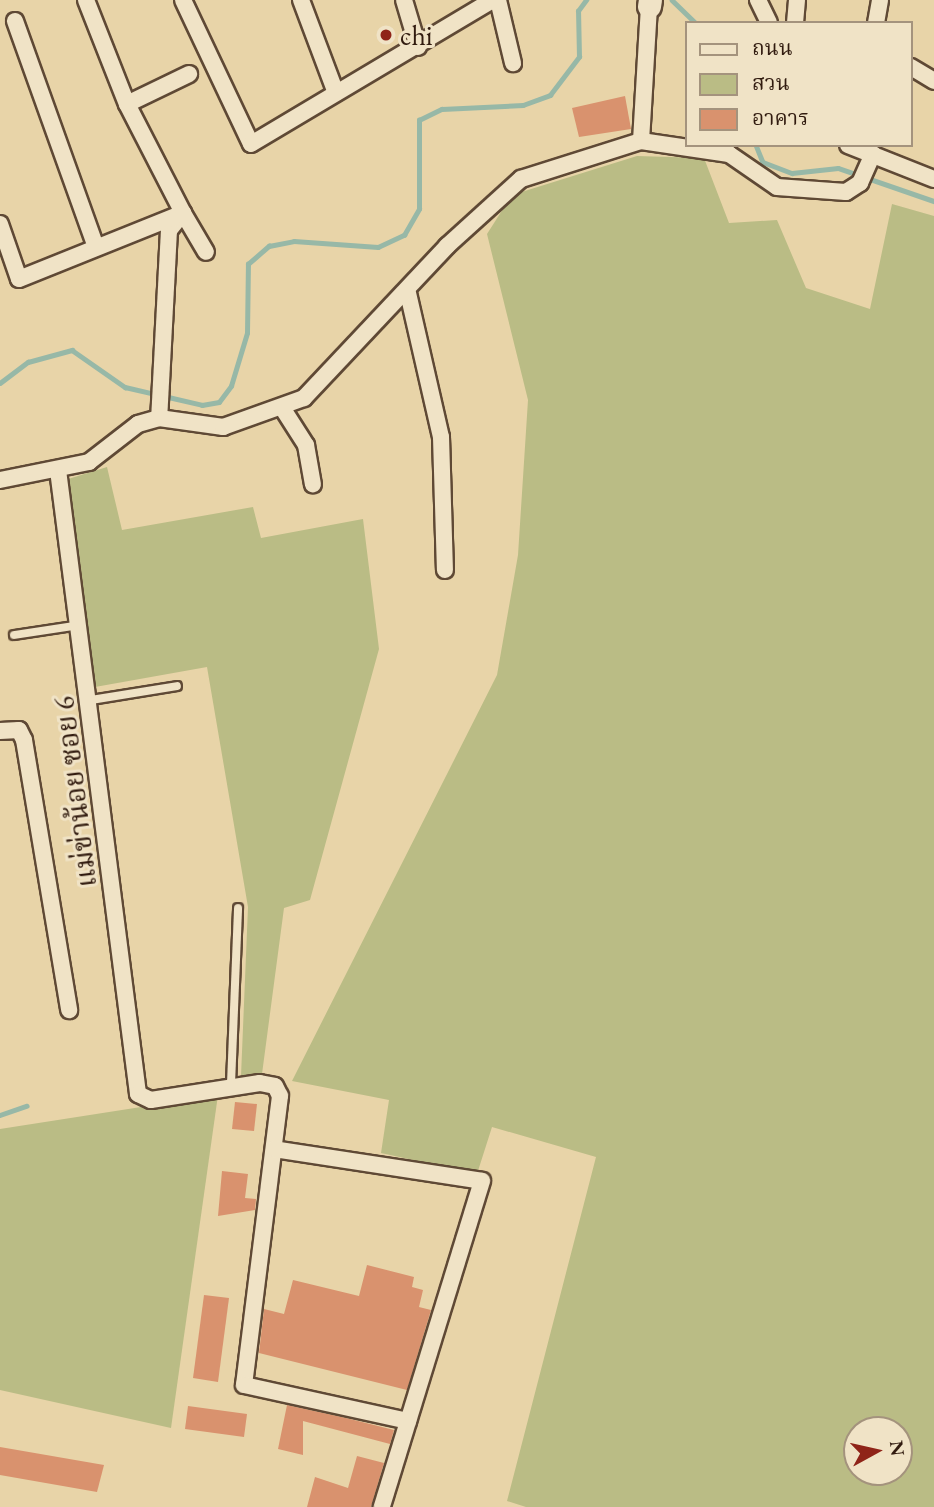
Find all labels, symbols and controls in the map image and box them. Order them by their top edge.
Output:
place label: chi [400,18,433,52]
legend [685,21,913,147]
marker: chi [378,27,394,43]
text: ถนน [752,34,793,61]
text: สวน [752,69,790,96]
text: อาคาร [752,104,809,131]
street label: แม่ข่าน้อย ซอย 6 [47,695,103,889]
north arrow [843,1416,913,1486]
text: N [884,1439,911,1458]

